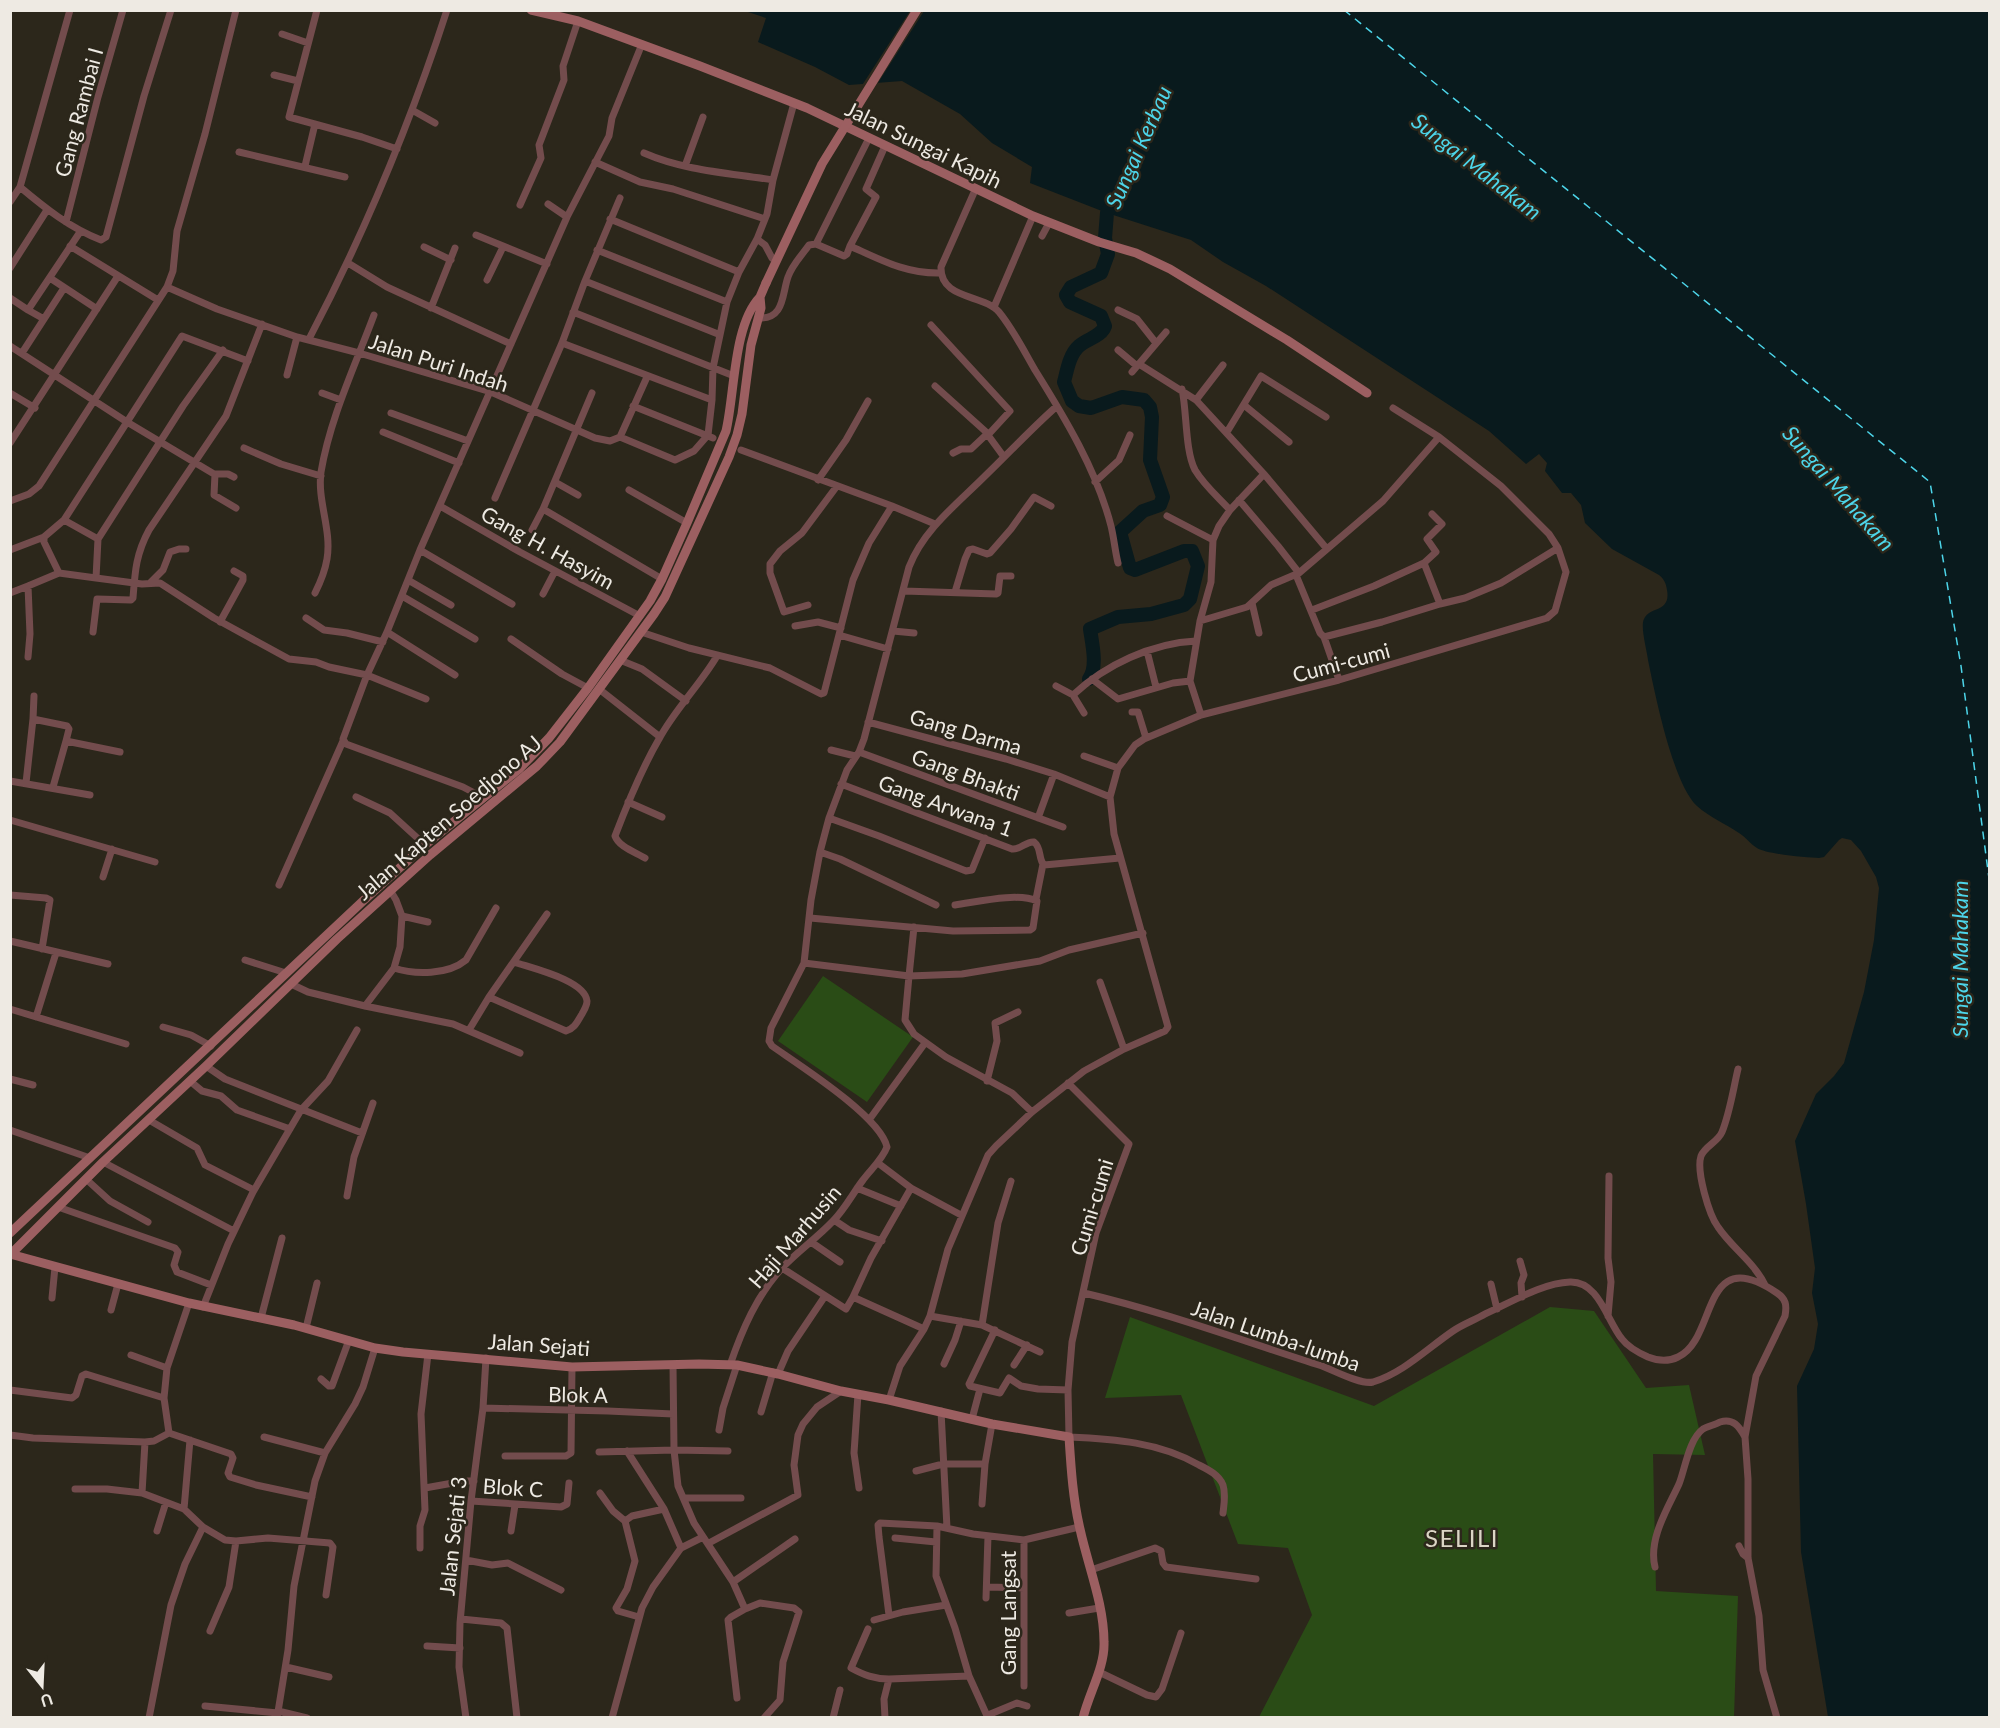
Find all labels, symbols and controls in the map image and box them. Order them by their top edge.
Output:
street label: Gang Rambai I [49,45,107,179]
water label: Sungai Kerbau [1099,82,1177,212]
street label: Jalan Sungai Kapih [842,95,1006,193]
water label: Sungai Mahakam [1407,107,1547,225]
street label: Jalan Puri Indah [366,328,512,396]
water label: Sungai Mahakam [1777,420,1901,556]
street label: Gang H. Hasyim [477,500,619,594]
street label: Cumi-cumi [1290,637,1392,687]
street label: Gang Darma [907,703,1025,759]
street label: Jalan Kapten Soedjono AJ [350,730,546,904]
street label: Gang Bhakti [909,743,1023,805]
street label: Gang Arwana 1 [875,769,1017,841]
water label: Sungai Mahakam [1946,880,1973,1038]
street label: Cumi-cumi [1064,1156,1118,1258]
street label: Haji Marhusin [743,1179,845,1293]
street label: Jalan Lumba-lumba [1188,1294,1364,1376]
street label: Jalan Sejati [487,1328,591,1360]
street label: Blok A [548,1381,609,1407]
street label: Blok C [482,1472,544,1502]
street label: Jalan Sejati 3 [433,1475,471,1597]
district label: SELILI [1425,1523,1499,1552]
street label: Gang Langsat [995,1550,1020,1675]
north arrow [12,1656,72,1716]
text: U [38,1690,55,1712]

